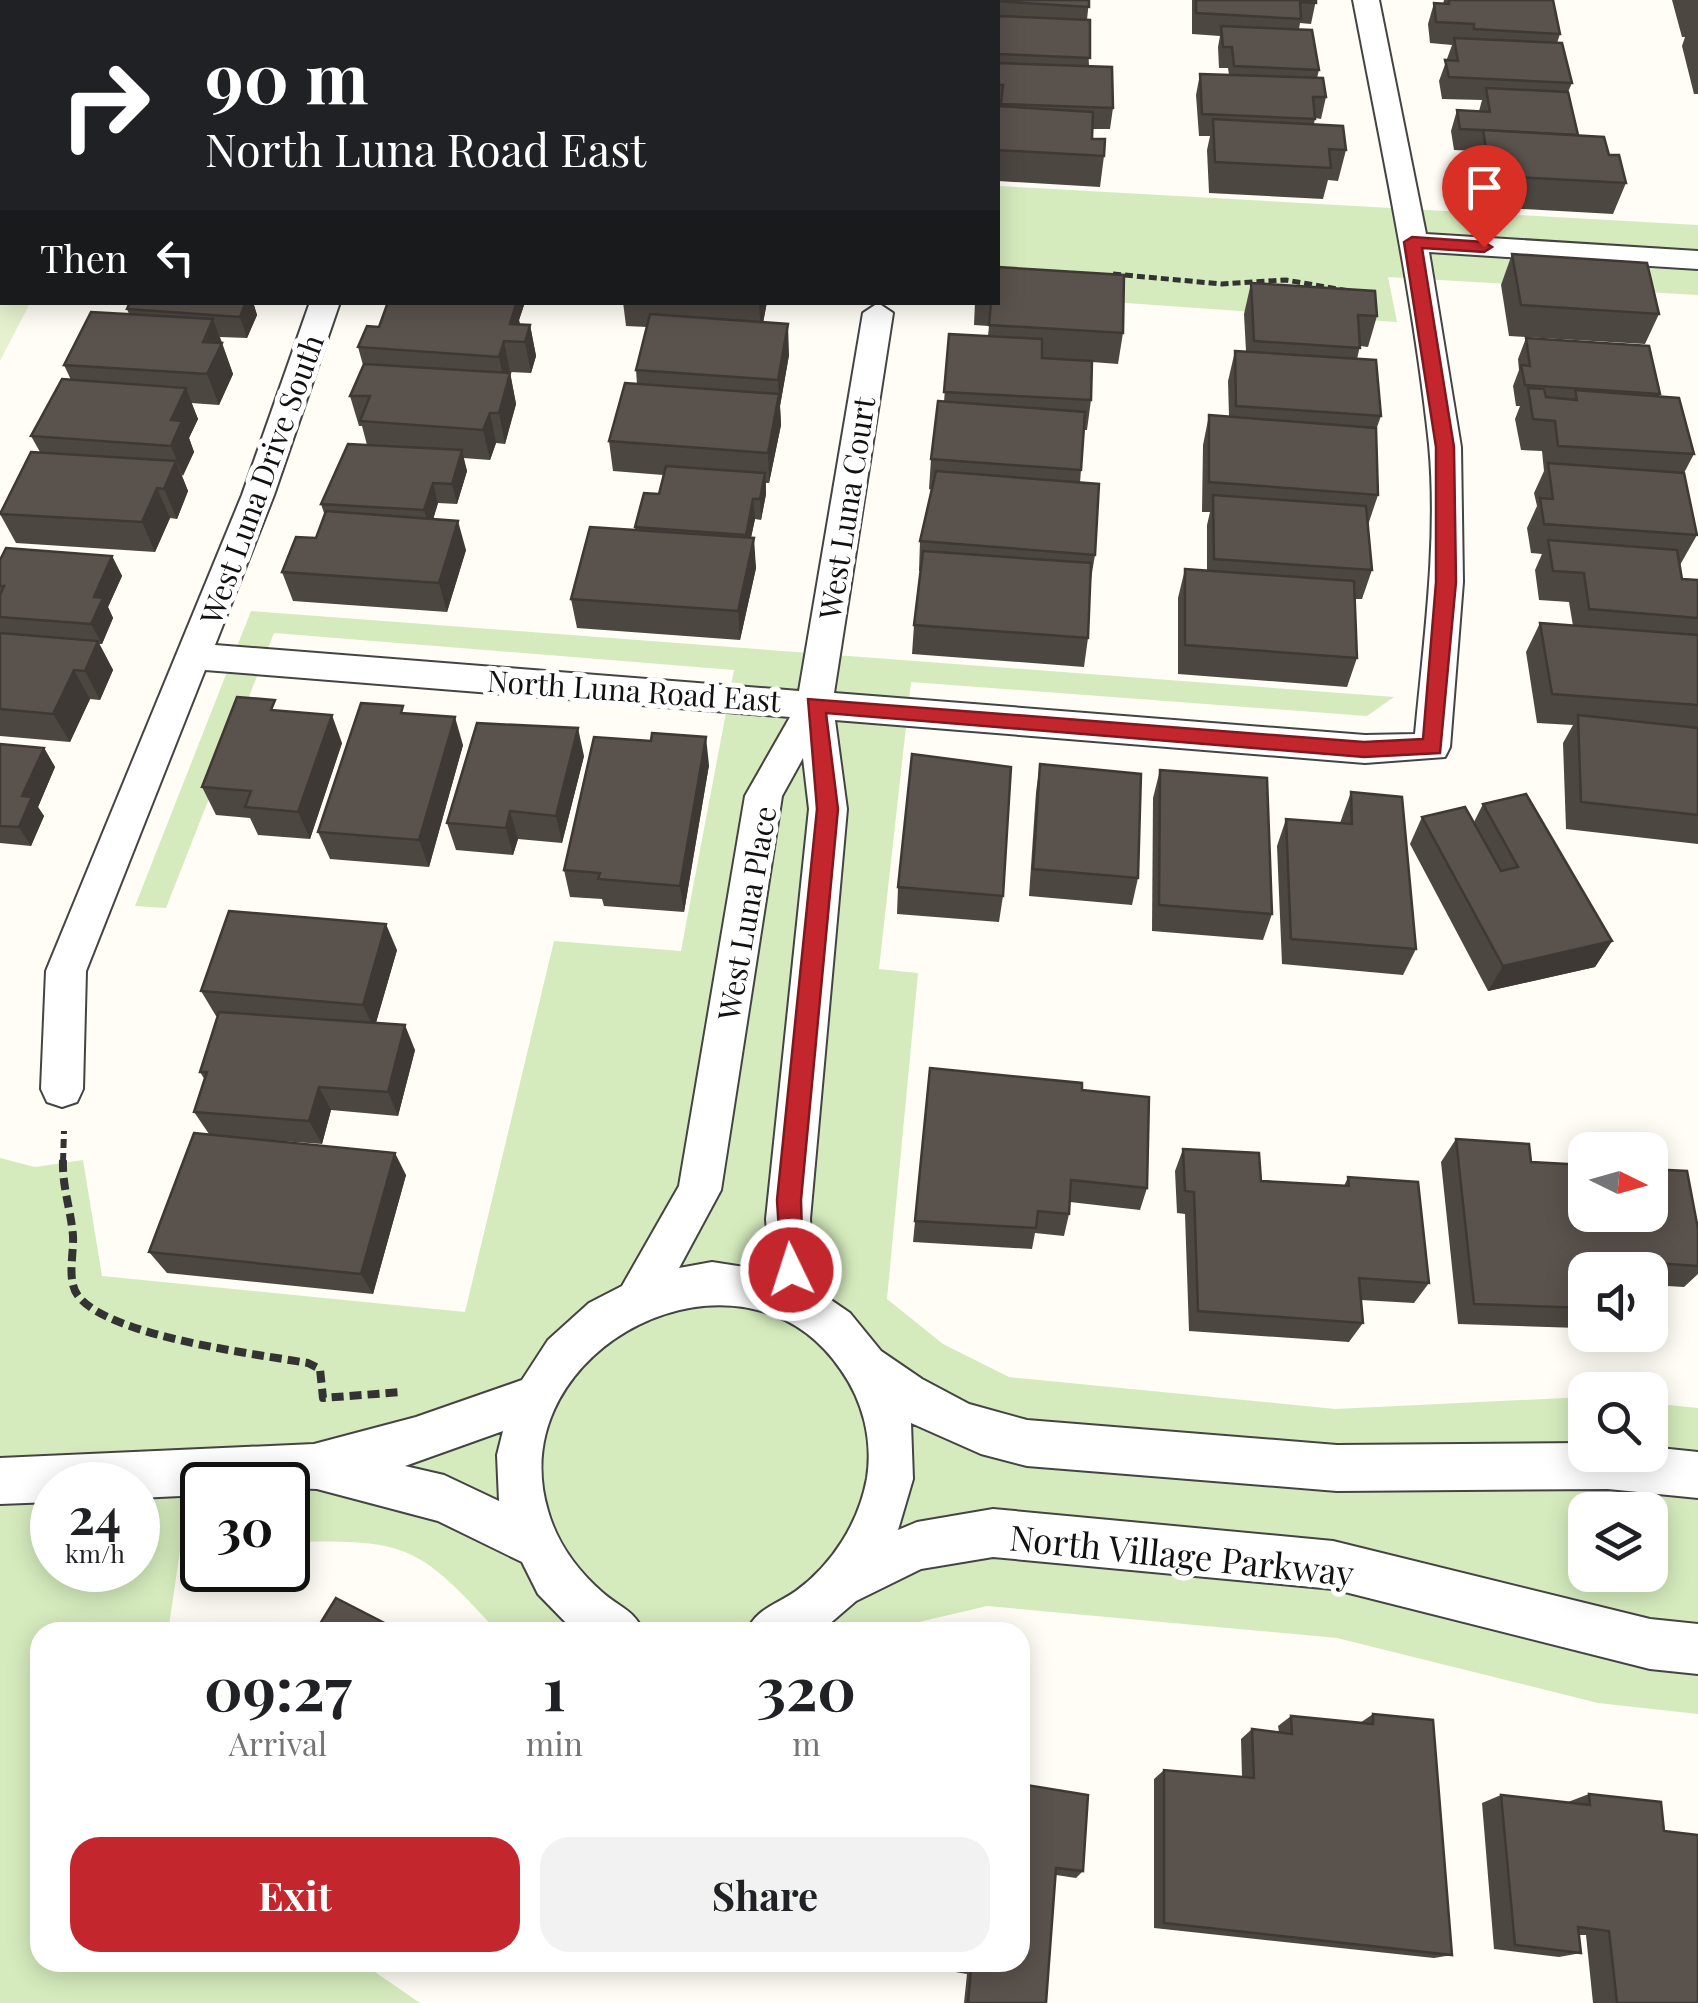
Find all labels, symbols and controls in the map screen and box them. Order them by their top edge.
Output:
text: 90 m [205,28,369,122]
icon: right [40,40,170,170]
text: North Luna Road East [205,118,646,178]
pin [1442,145,1527,248]
icon: arrive [1457,160,1512,215]
icon: left [148,230,203,285]
text: Then [40,232,128,283]
street label: West Luna Drive South [190,328,332,630]
street label: West Luna Court [809,394,883,623]
street label: North Luna Road East [486,660,782,720]
street label: West Luna Place [707,803,785,1024]
north arrow [1568,1132,1668,1232]
map controls [1568,1132,1668,1592]
position arrow [739,1218,843,1322]
button: sound [1568,1252,1668,1352]
button: search [1568,1372,1668,1472]
speed limit sign: 30 [180,1462,310,1592]
text: 24 [69,1481,121,1548]
button: layers [1568,1492,1668,1592]
street label: North Village Parkway [1007,1513,1357,1595]
text: km/h [65,1536,125,1569]
text: 09:27 [204,1646,352,1726]
text: 1 [543,1646,566,1726]
text: 320 [757,1646,856,1726]
text: Arrival [229,1721,327,1764]
text: min [526,1721,583,1764]
text: m [792,1721,821,1764]
button: Exit [70,1837,520,1952]
button: Share [540,1837,990,1952]

